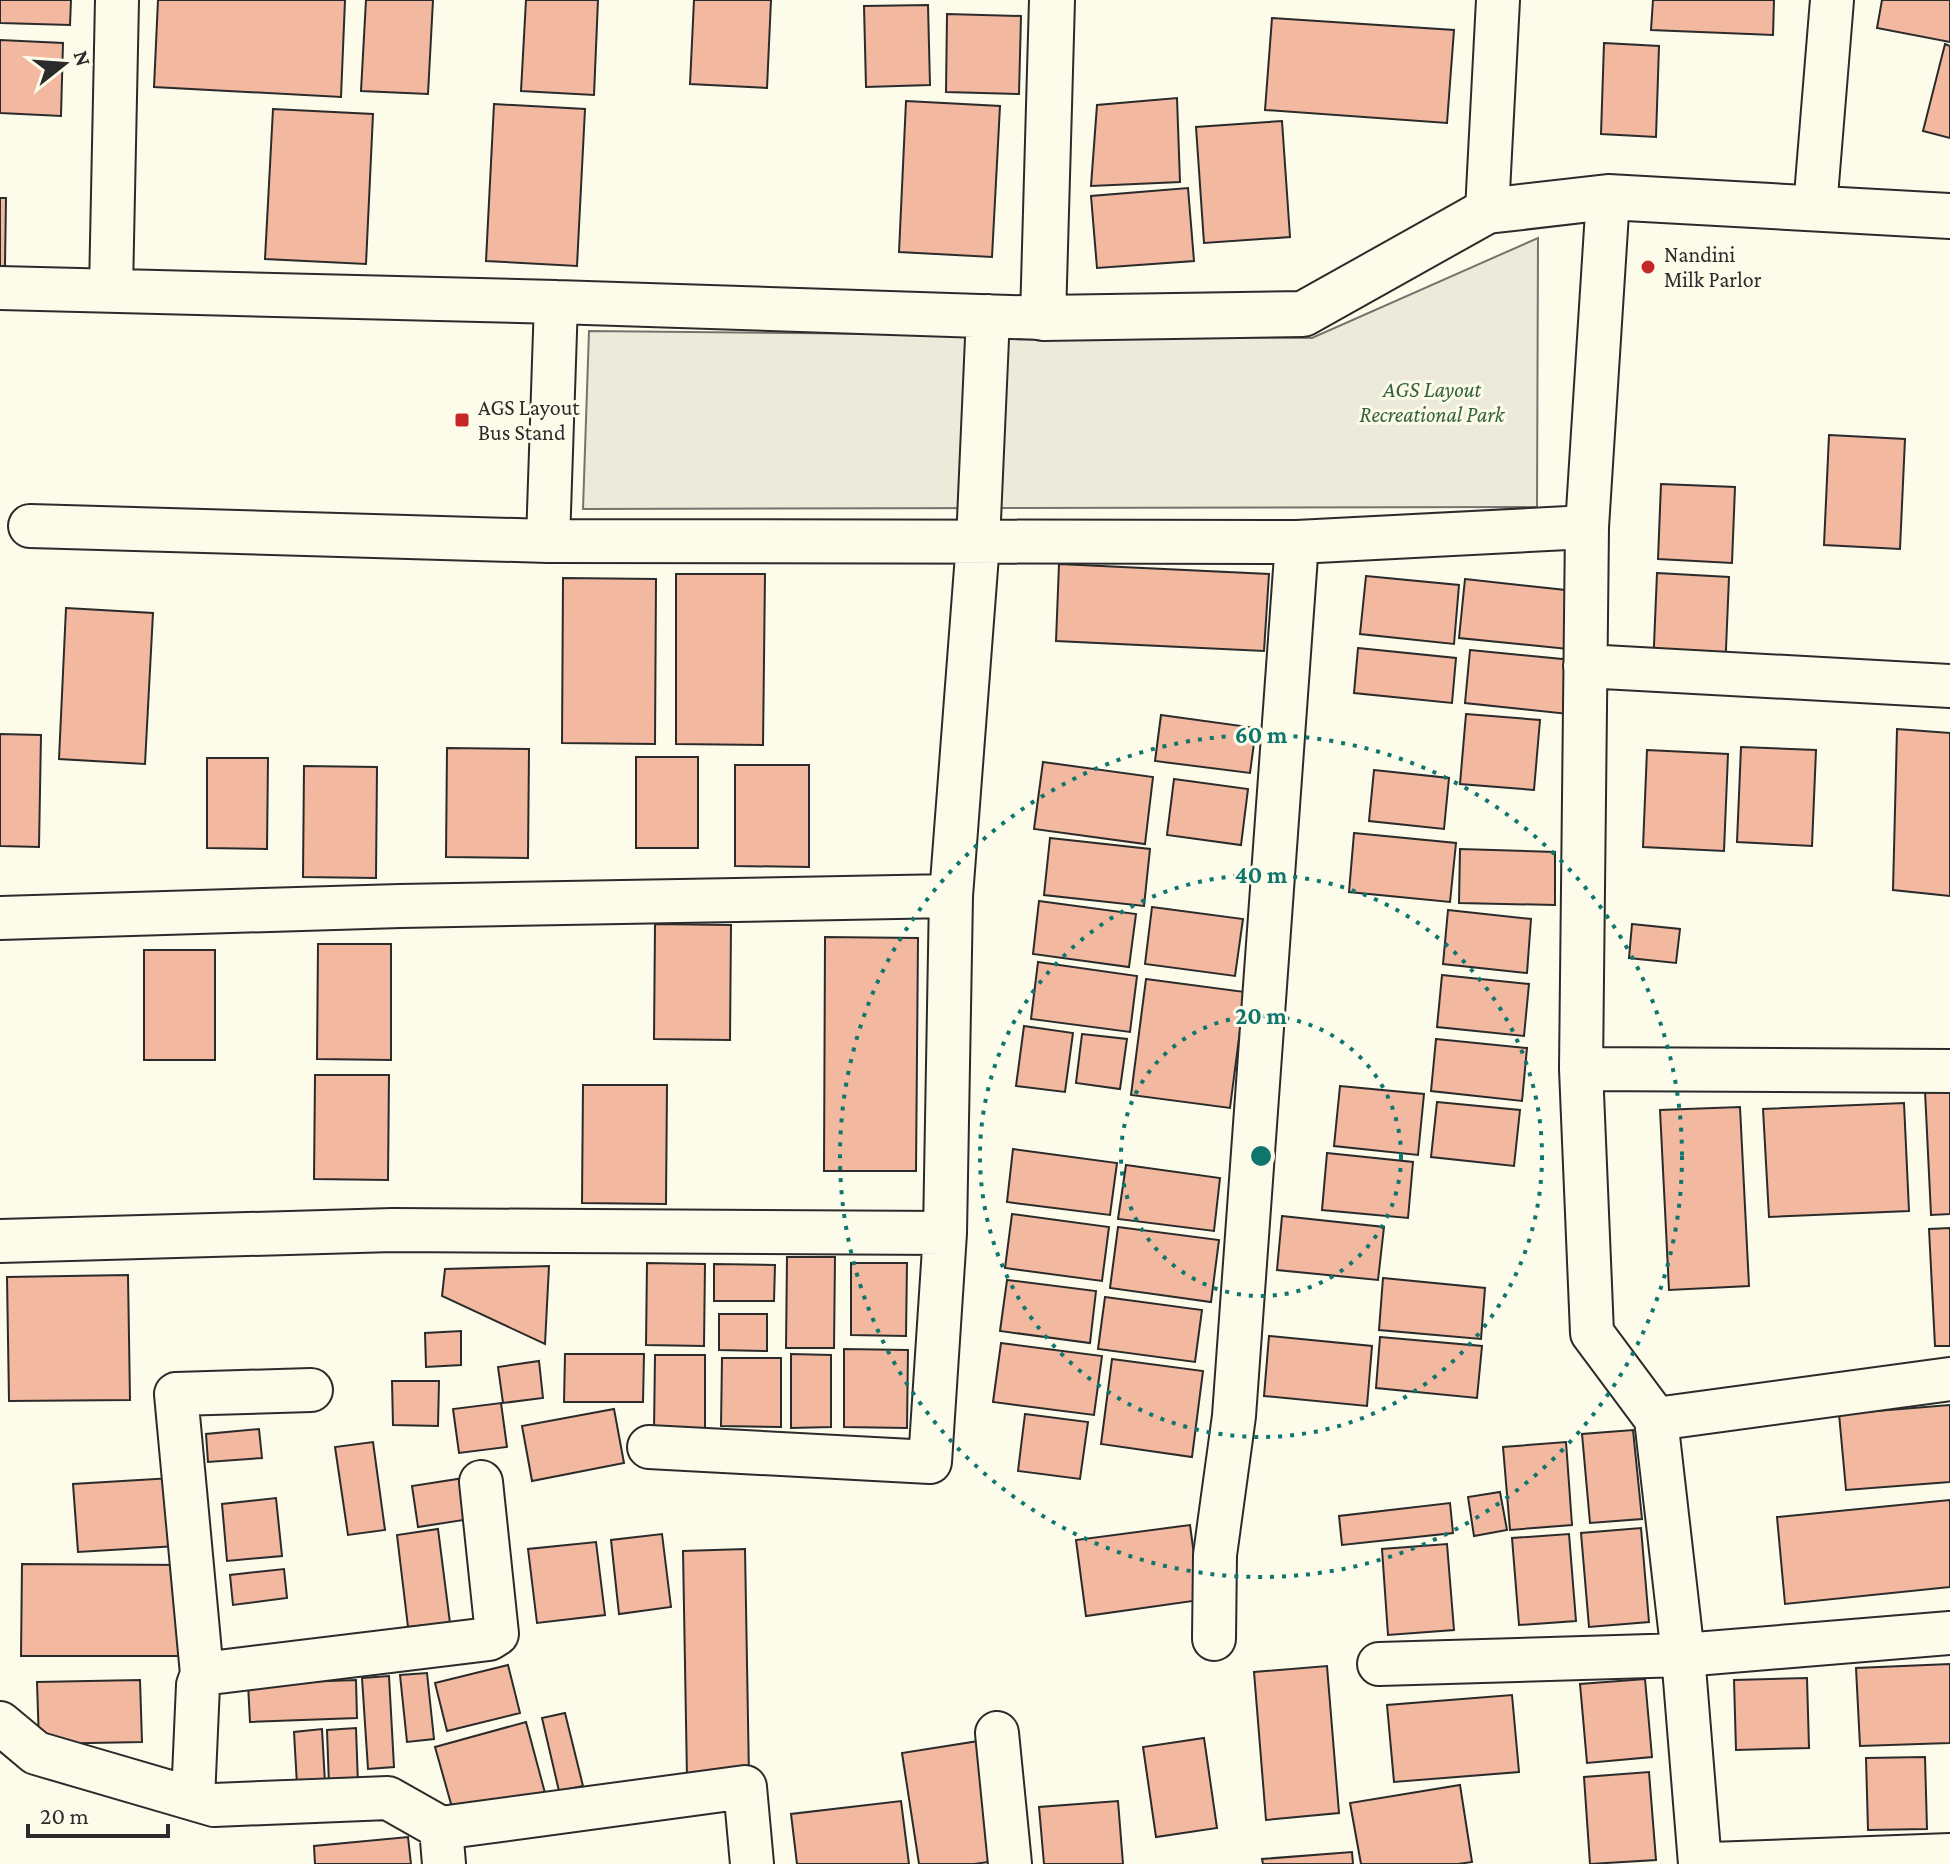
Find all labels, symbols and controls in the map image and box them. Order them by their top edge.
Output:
north arrow [24,24,104,104]
text: N [69,47,97,69]
place label: Nandini Milk Parlor [1664,242,1762,292]
marker: Nandini Milk Parlor [1639,258,1657,276]
park label: AGS Layout Recreational Park [1360,377,1506,427]
place label: AGS Layout Bus Stand [478,395,580,445]
marker: AGS Layout Bus Stand [453,411,471,429]
text: 60 m [1235,721,1288,748]
text: 40 m [1235,861,1288,888]
text: 20 m [1235,1002,1288,1029]
centre of rings [1247,1142,1275,1170]
scale bar [28,1788,168,1838]
text: 20 m [40,1802,89,1829]

